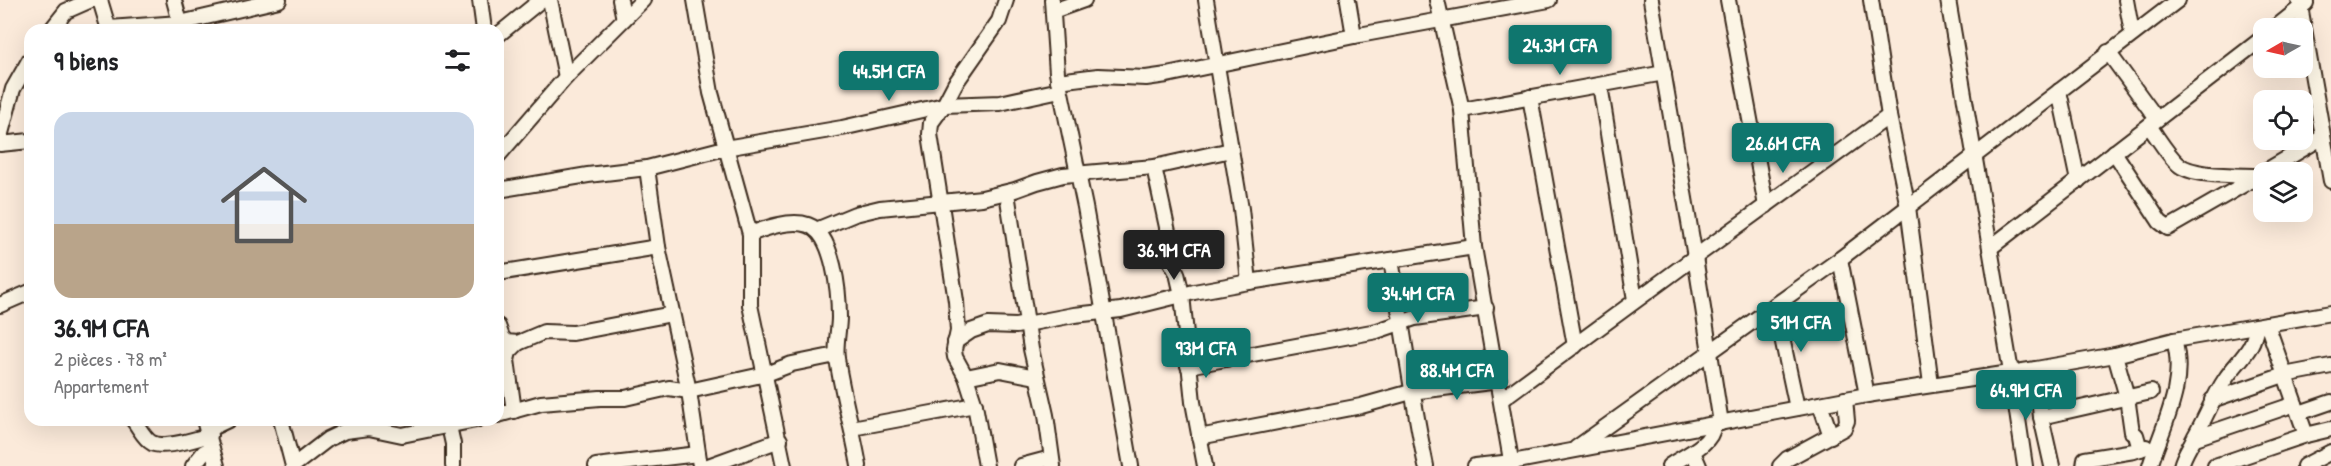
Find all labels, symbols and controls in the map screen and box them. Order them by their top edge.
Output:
north arrow [2253,18,2313,78]
map controls [2253,18,2313,222]
pin: 24.3M CFA [1491,25,1629,76]
text: 24.3M CFA [1523,31,1597,58]
text: 9 biens [54,43,118,78]
icon: filters [441,44,474,77]
pin: 44.5M CFA [820,51,958,102]
text: 44.5M CFA [853,57,925,84]
button: locate [2253,90,2313,150]
pin: 26.6M CFA [1714,123,1852,174]
text: 26.6M CFA [1746,129,1820,156]
icon: home [210,151,318,259]
button: layers [2253,162,2313,222]
pin: 36.9M CFA [1105,230,1243,281]
text: 36.9M CFA [1137,236,1211,263]
pin: 34.4M CFA [1349,273,1487,324]
text: 34.4M CFA [1382,279,1454,306]
pin: 51M CFA [1746,302,1856,353]
text: 51M CFA [1771,308,1831,335]
text: 36.9M CFA [54,310,149,345]
pin: 93M CFA [1151,328,1261,379]
text: 93M CFA [1175,334,1237,361]
text: 2 pièces · 78 m² [54,345,167,372]
pin: 88.4M CFA [1388,350,1526,401]
text: 88.4M CFA [1420,356,1494,383]
pin: 64.9M CFA [1957,370,2095,421]
text: Appartement [54,372,149,399]
text: 64.9M CFA [1990,376,2062,403]

